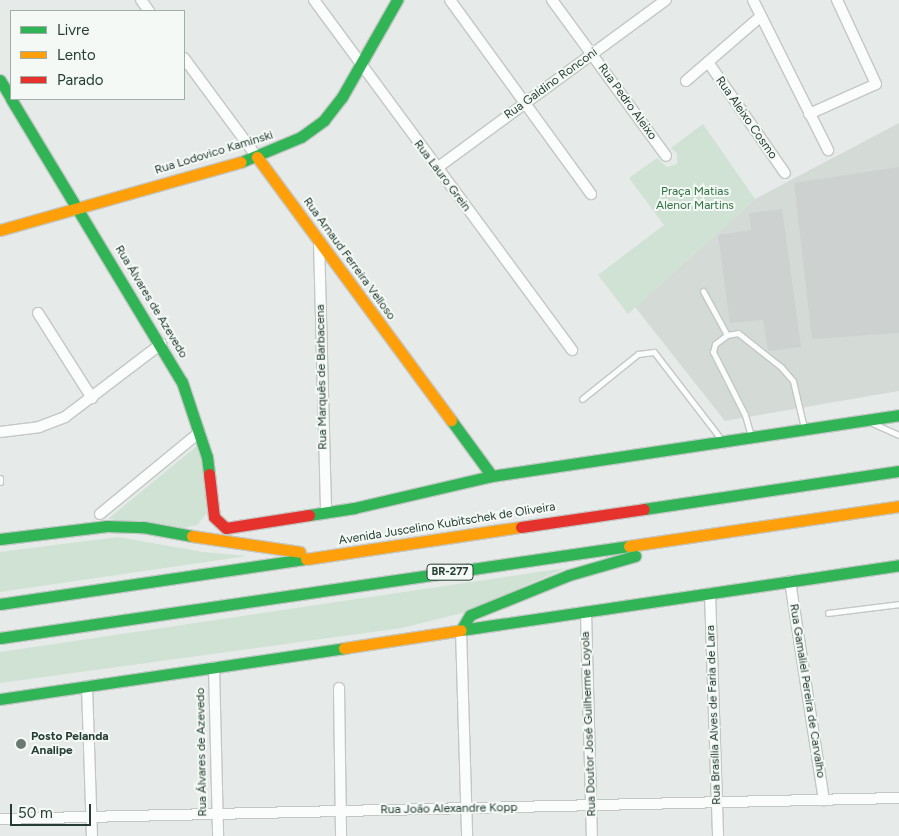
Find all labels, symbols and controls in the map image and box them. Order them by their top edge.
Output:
legend [10,10,185,100]
text: Livre [57,21,89,39]
street label: Rua Galdino Ronconi [502,45,600,123]
text: Lento [57,46,96,64]
street label: Rua Pedro Aleixo [595,61,659,143]
text: Parado [57,71,103,89]
street label: Rua Aleixo Cosmo [712,74,780,162]
street label: Rua Lodovico Kaminski [153,128,275,178]
street label: Rua Lauro Grein [411,138,473,214]
park label: Praça Matias Alenor Martins [656,185,734,213]
street label: Rua Arnaud Ferreira Velloso [300,195,398,323]
street label: Rua Álvares de Azevedo [112,243,190,361]
street label: Rua Marquês de Barbacena [314,304,330,450]
street label: Avenida Juscelino Kubitschek de Oliveira [338,500,556,548]
road number: BR-277 [426,564,474,580]
street label: Rua Gamaliel Pereira de Carvalho [786,603,828,779]
street label: Rua Brasília Alves de Faria de Lara [704,625,724,805]
street label: Rua Doutor José Guilherme Loyola [579,631,599,817]
street label: Rua Álvares de Azevedo [194,687,210,817]
place label: Posto Pelanda Analipe [31,730,109,758]
marker: Posto Pelanda Analipe [15,738,27,750]
scale bar [12,794,94,826]
street label: Rua João Alexandre Kopp [380,801,518,817]
text: 50 m [18,804,53,822]

